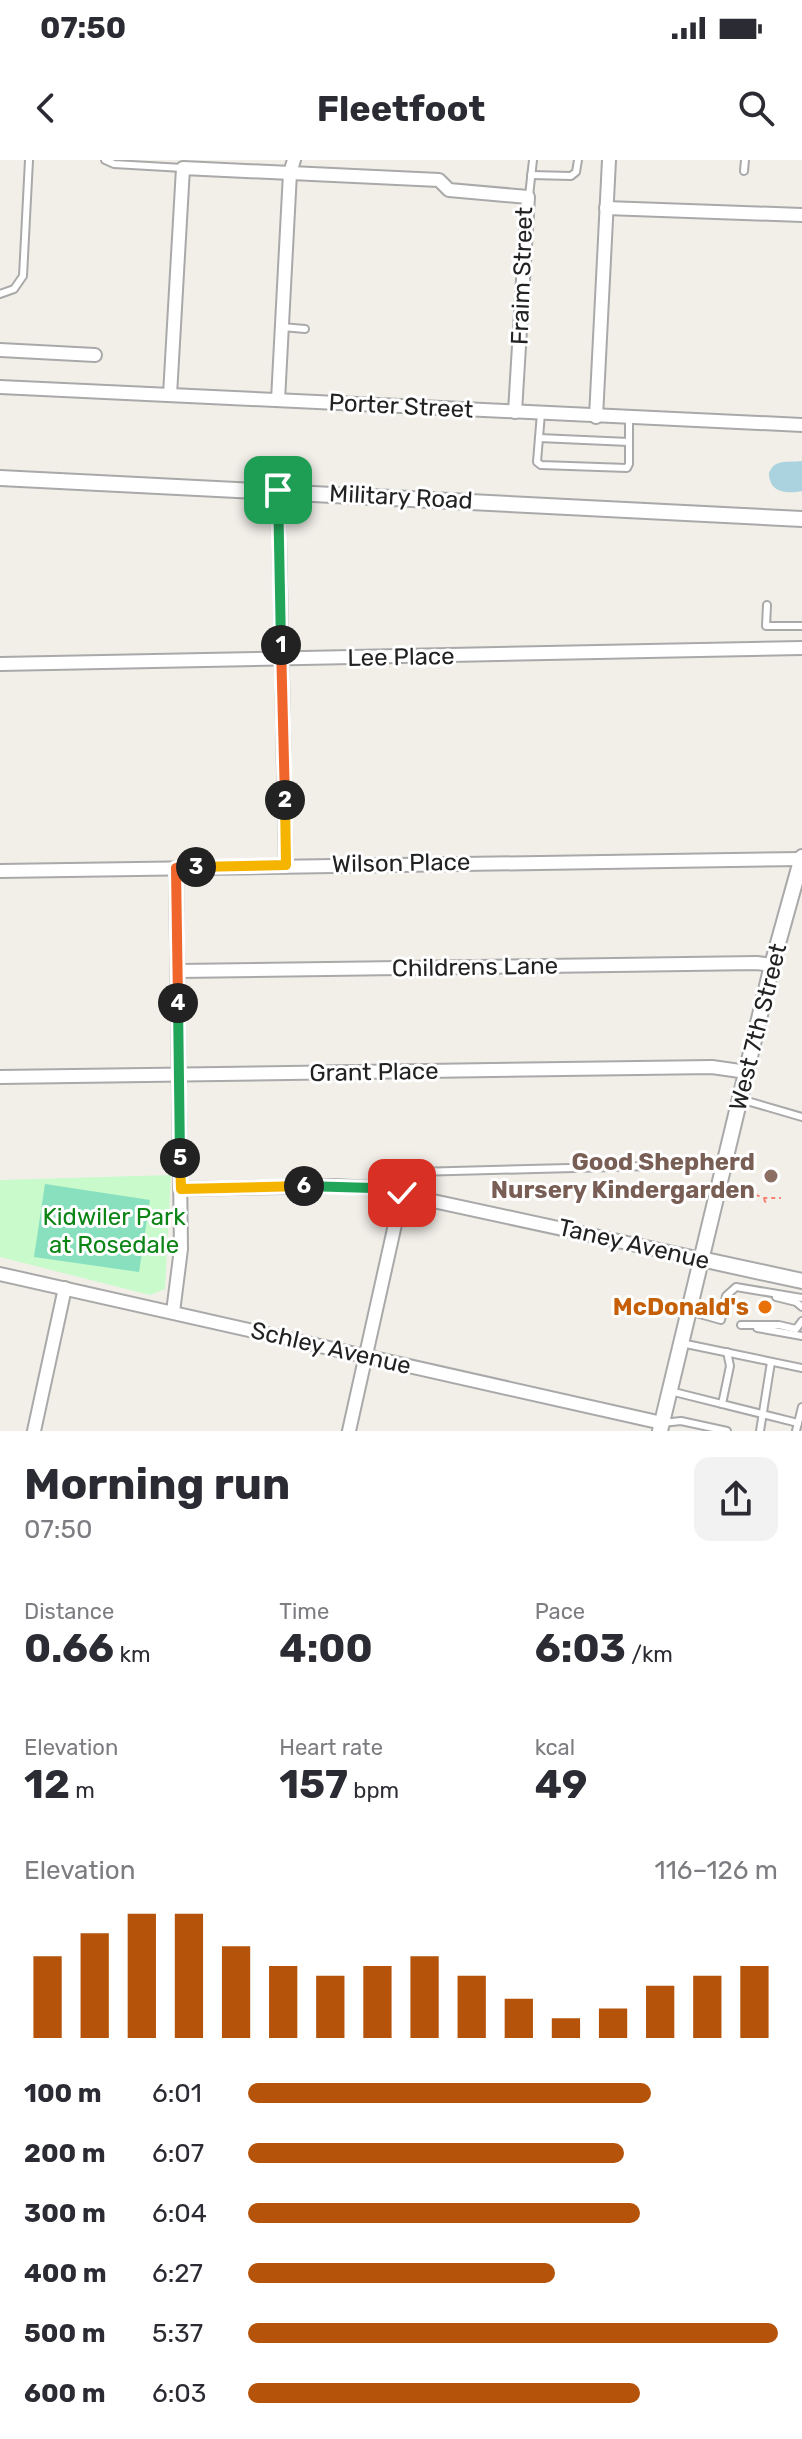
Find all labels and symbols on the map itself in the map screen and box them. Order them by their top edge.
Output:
street label: Fraim Street [506,206,538,346]
street label: Porter Street [328,388,474,424]
pin [244,456,312,524]
street label: Military Road [329,479,473,515]
pin: 1 [261,625,301,665]
street label: Lee Place [347,642,455,672]
pin: 2 [265,780,305,820]
pin: 3 [176,847,216,887]
street label: Wilson Place [332,848,470,878]
street label: West 7th Street [724,941,792,1113]
street label: Childrens Lane [392,952,558,982]
pin: 4 [158,983,198,1023]
street label: Grant Place [309,1057,439,1087]
pin: 5 [160,1138,200,1178]
place label: Good Shepherd Nursery Kindergarden [491,1148,755,1204]
pin [368,1159,436,1227]
pin: 6 [284,1166,324,1206]
marker: Good Shepherd Nursery Kindergarden [762,1167,780,1185]
park label: Kidwiler Park at Rosedale [42,1203,186,1259]
street label: Taney Avenue [556,1213,712,1275]
place label: McDonald's [613,1293,749,1321]
marker: McDonald's [756,1298,774,1316]
street label: Schley Avenue [248,1316,414,1380]

